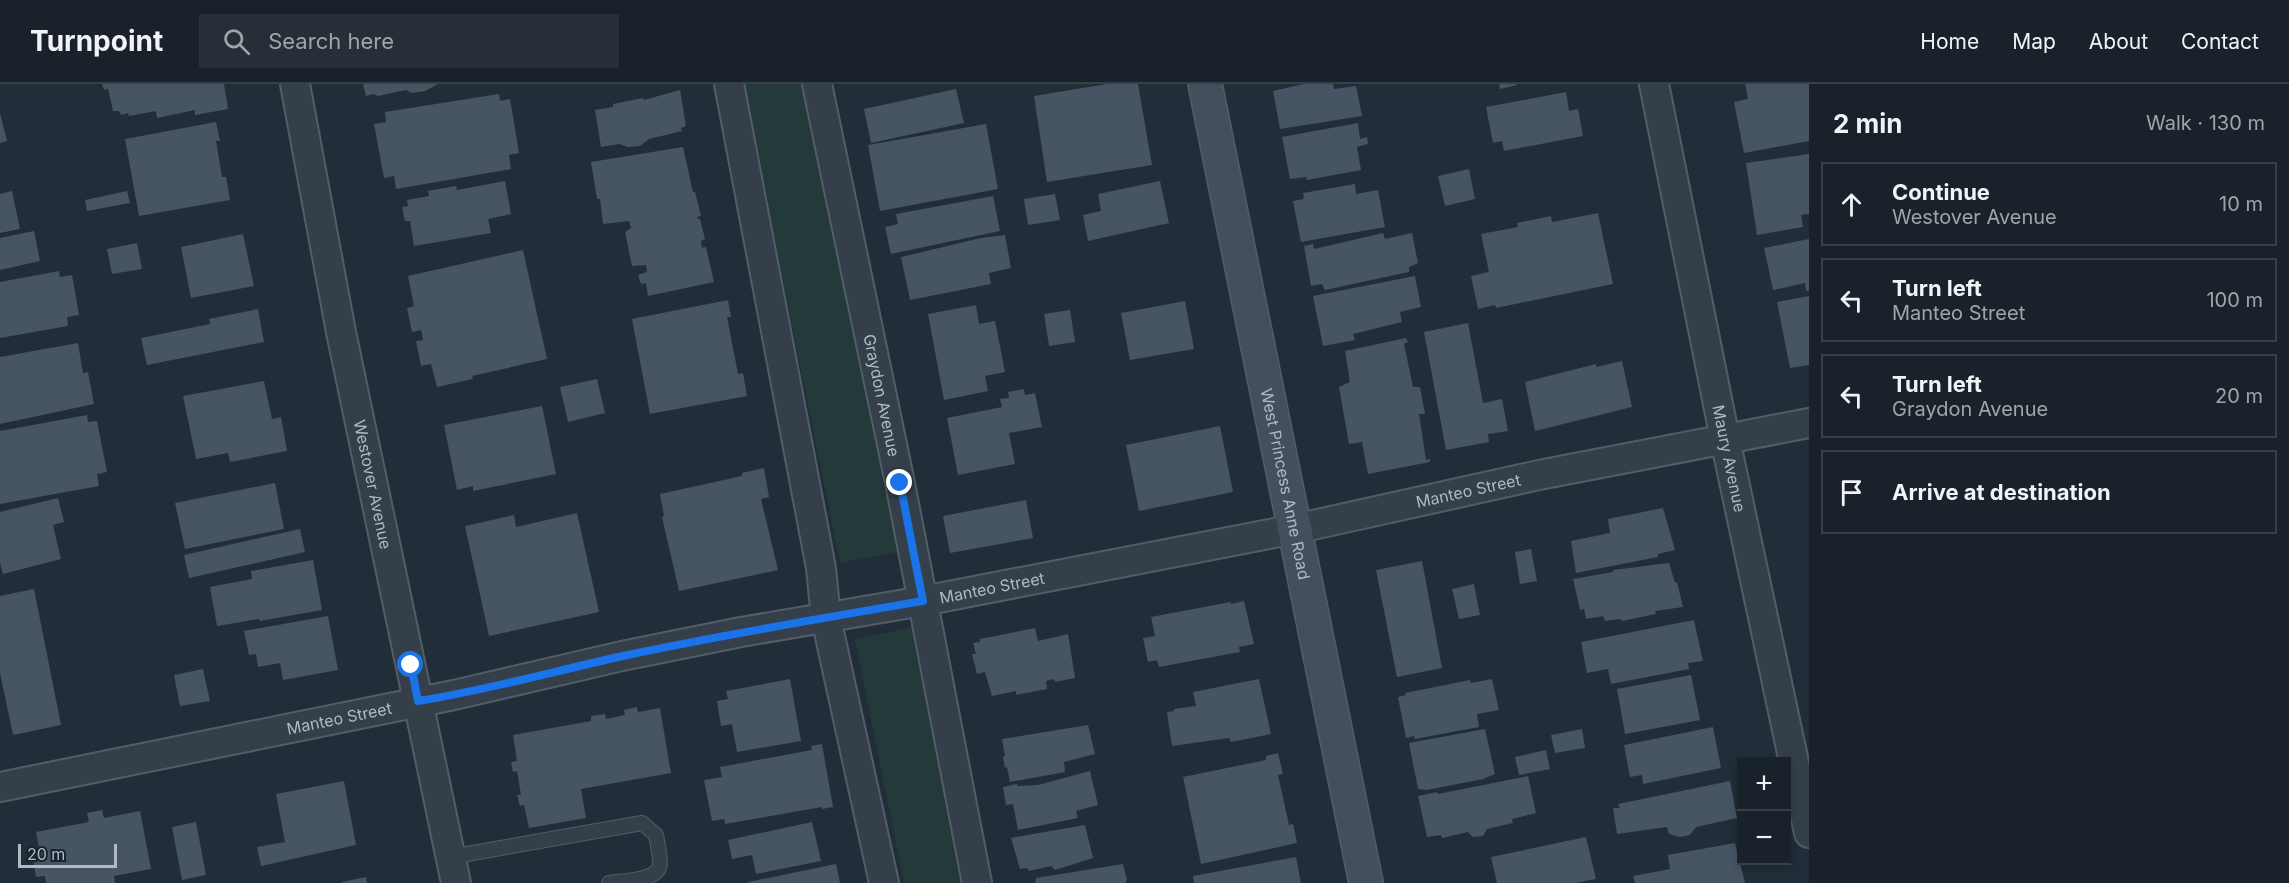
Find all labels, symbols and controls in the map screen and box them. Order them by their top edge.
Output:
search box [199,14,619,68]
text: Turnpoint [30,24,163,58]
icon: search [220,25,253,58]
text: Search here [268,28,394,54]
text: Home [1920,29,1979,54]
text: Map [2012,29,2056,54]
text: About [2089,29,2148,54]
text: Contact [2181,29,2259,54]
text: 2 min [1833,108,1903,139]
text: Walk · 130 m [2146,111,2265,135]
text: Continue [1892,179,1990,205]
icon: ahead [1835,188,1868,221]
text: 10 m [2219,192,2263,216]
text: Westover Avenue [1892,205,2057,229]
text: Turn left [1892,275,1982,301]
icon: left [1835,284,1868,317]
text: 100 m [2206,288,2263,312]
text: Manteo Street [1892,301,2025,325]
street label: Graydon Avenue [859,332,904,459]
text: Turn left [1892,371,1982,397]
icon: left [1835,380,1868,413]
text: 20 m [2215,384,2263,408]
street label: West Princess Anne Road [1257,387,1315,581]
text: Graydon Avenue [1892,397,2048,421]
street label: Maury Avenue [1708,403,1750,514]
street label: Westover Avenue [350,418,396,551]
route end [886,469,912,495]
street label: Manteo Street [1414,469,1522,512]
icon: arrive [1835,476,1868,509]
text: Arrive at destination [1892,479,2111,505]
street label: Manteo Street [938,568,1046,608]
route start [397,651,423,677]
street label: Manteo Street [285,698,393,739]
map controls [1737,757,1791,865]
button: + [1737,757,1791,811]
button: − [1737,811,1791,865]
scale bar [18,841,117,868]
text: 20 m [27,844,65,864]

